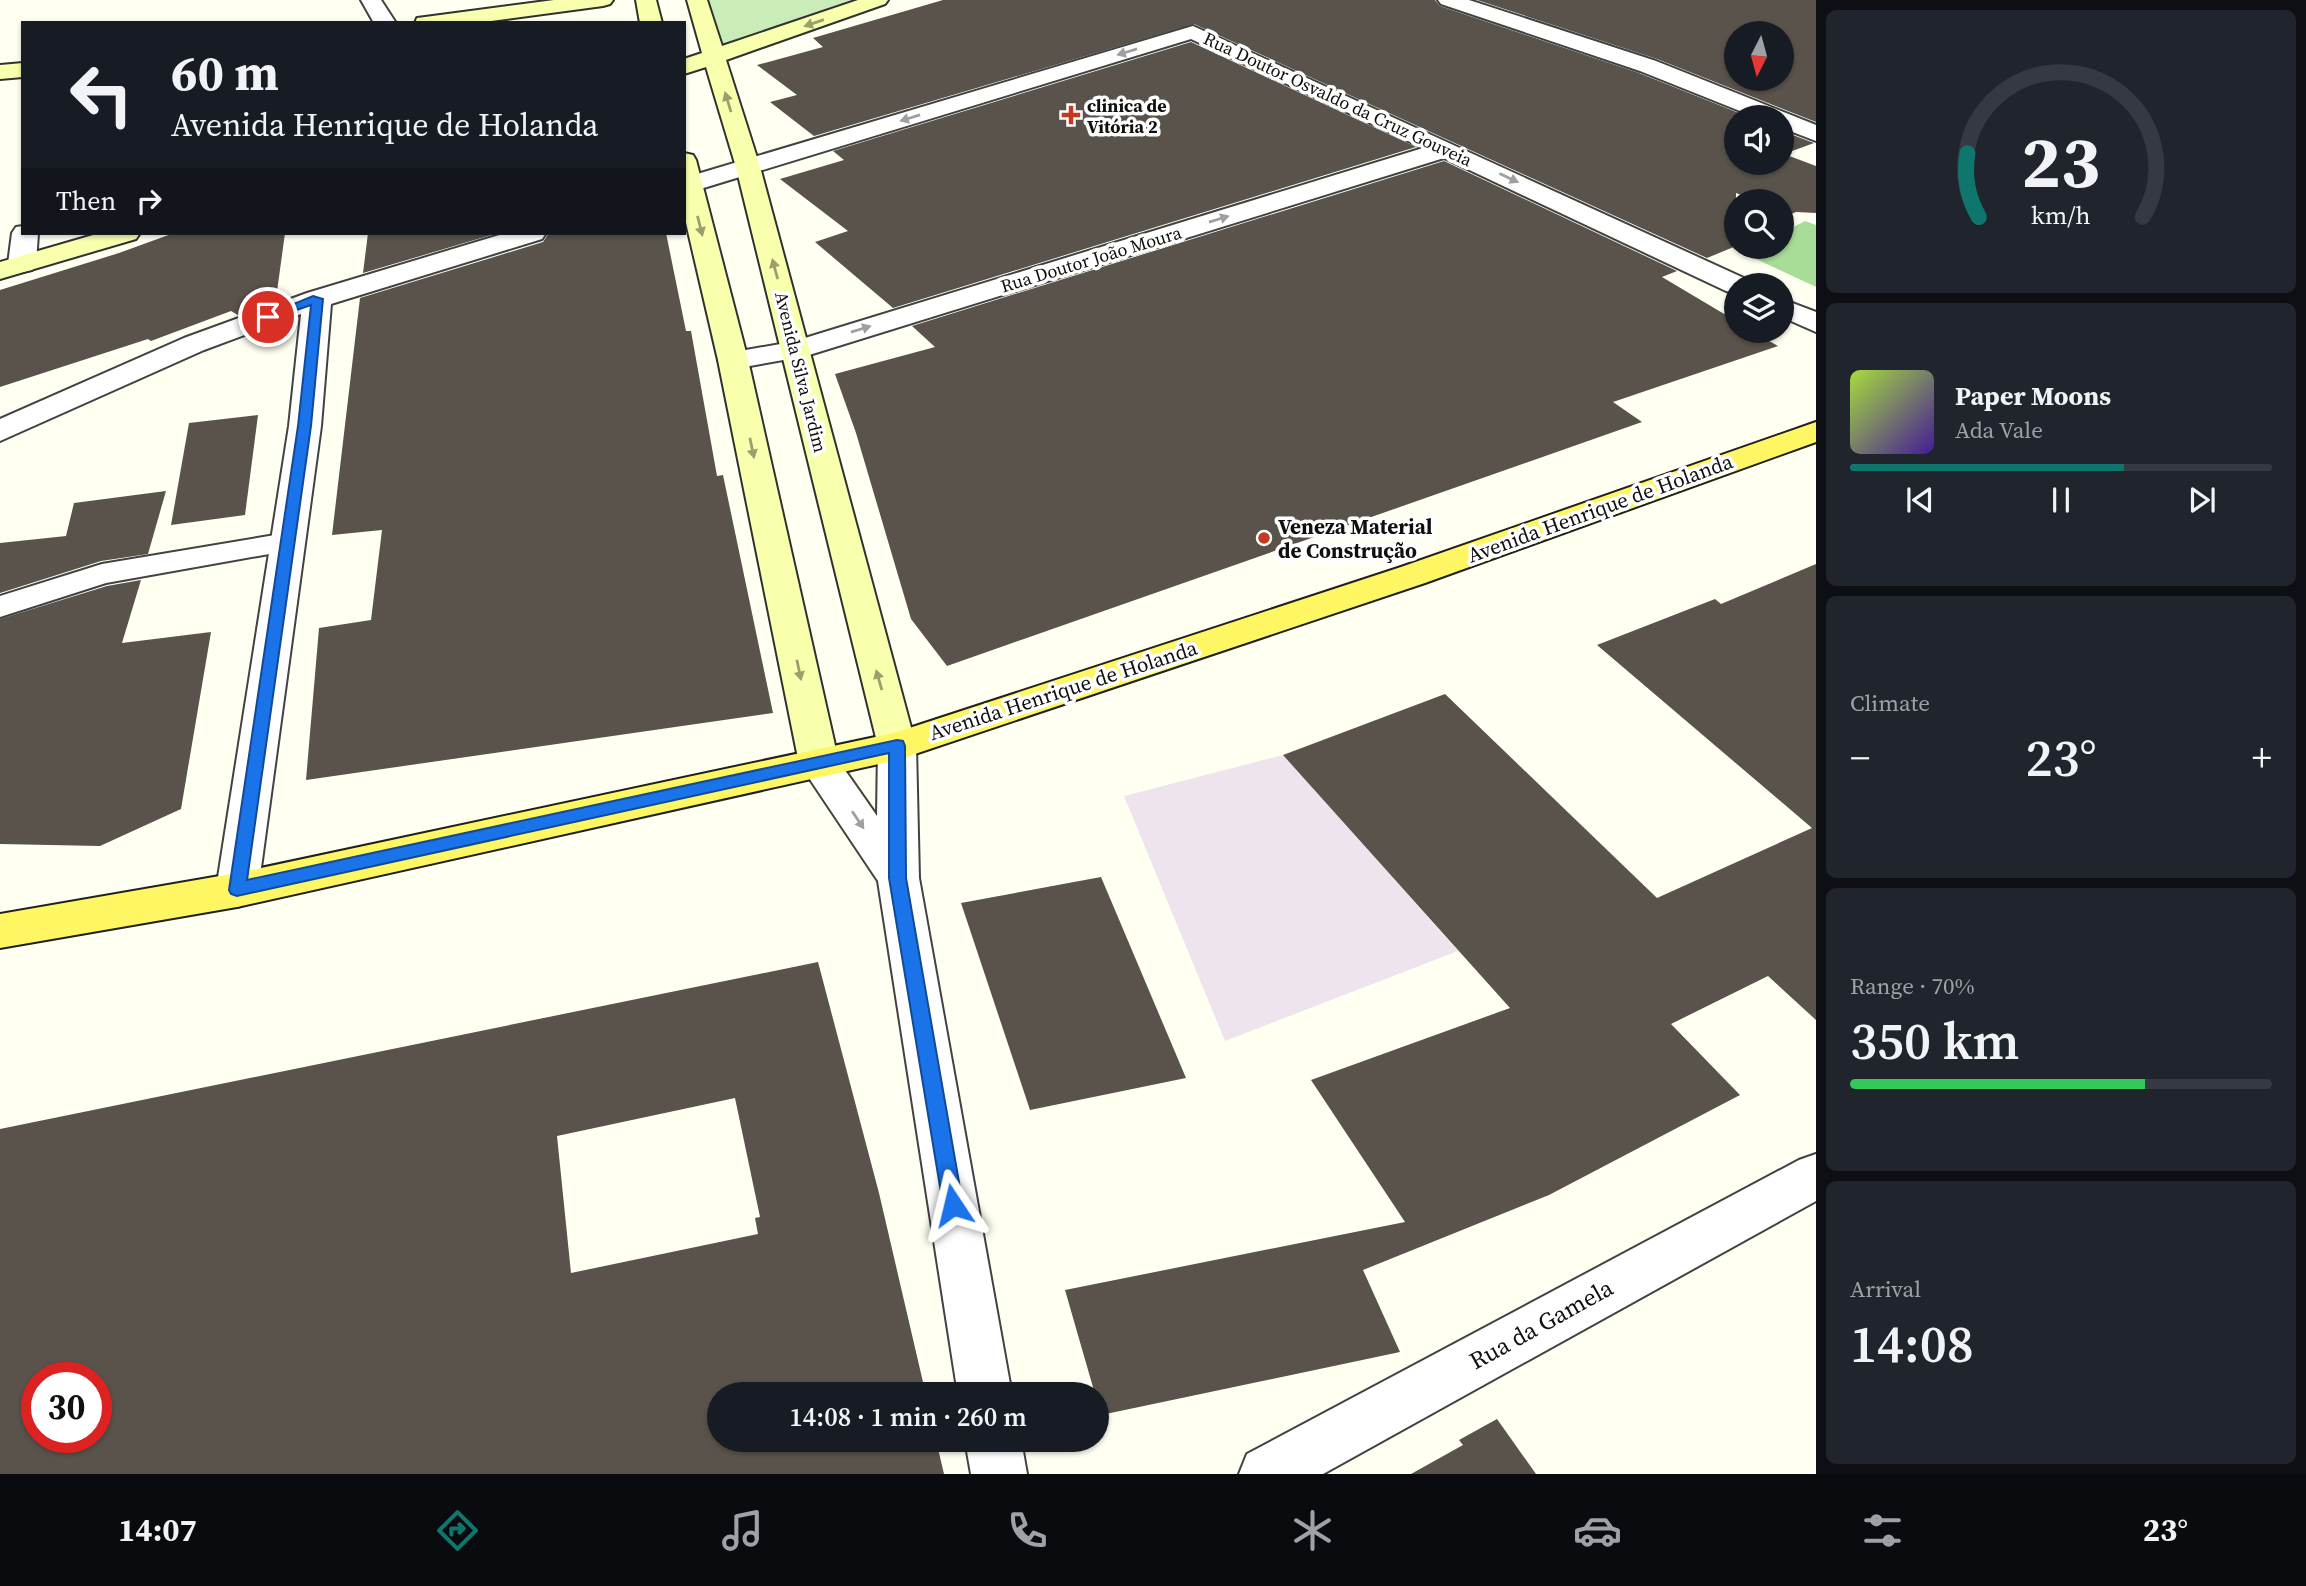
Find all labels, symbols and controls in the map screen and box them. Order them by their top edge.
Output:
one-way arrow [803,18,824,29]
north arrow [1724,21,1794,91]
map controls [1724,21,1794,343]
street label: Rua Doutor Osvaldo da Cruz Gouveia [1200,26,1477,173]
text: 60 m [171,39,279,106]
one-way arrow [1117,47,1138,57]
icon: left [56,49,147,140]
one-way arrow [722,91,732,112]
place label: clinica de Vitória 2 [1087,93,1167,139]
text: Avenida Henrique de Holanda [171,103,599,147]
marker: clinica de Vitória 2 [1061,105,1081,125]
button: sound [1724,105,1794,175]
one-way arrow [899,113,920,124]
text: 23 [2022,113,2100,212]
one-way arrow [1498,173,1519,184]
icon: right [130,182,168,220]
text: Then [56,183,116,219]
button: search [1724,189,1794,259]
text: km/h [2031,198,2091,232]
one-way arrow [1209,213,1230,224]
one-way arrow [695,215,706,237]
street label: Rua Doutor João Moura [997,219,1185,298]
one-way arrow [769,258,780,280]
button: layers [1724,273,1794,343]
pin [238,287,298,347]
street label: Avenida Silva Jardim [769,289,833,455]
icon: arrive [249,298,287,336]
one-way arrow [851,324,872,334]
text: Paper Moons [1955,378,2111,414]
text: Ada Vale [1955,414,2043,446]
one-way arrow [746,437,757,459]
street label: Avenida Henrique de Holanda [1463,446,1737,570]
icon: previous [1901,481,1939,519]
icon: pause [2042,481,2080,519]
icon: next [2183,481,2221,519]
place label: Veneza Material de Construção [1278,512,1433,565]
marker: Veneza Material de Construção [1256,530,1272,546]
street label: Avenida Henrique de Holanda [925,633,1201,747]
one-way arrow [794,659,805,681]
one-way arrow [873,669,883,690]
text: Climate [1850,687,1930,719]
text: 23° [2025,722,2097,793]
text: − [1850,732,1870,784]
text: + [2252,732,2272,784]
one-way arrow [851,811,865,829]
text: Range · 70% [1850,970,1975,1002]
text: 350 km [1850,1005,2019,1076]
position arrow [916,1168,990,1242]
street label: Rua da Gamela [1463,1271,1619,1377]
text: Arrival [1850,1273,1921,1305]
text: 14:08 [1850,1308,1974,1379]
speed limit sign: 30 [21,1362,112,1453]
text: 14:08 · 1 min · 260 m [789,1399,1027,1435]
icon: directions [433,1506,482,1555]
icon: music [718,1506,767,1555]
icon: phone [1003,1506,1052,1555]
icon: climate [1288,1506,1337,1555]
icon: car [1573,1506,1622,1555]
icon: filters [1858,1506,1907,1555]
text: 14:07 [118,1508,197,1552]
text: 23° [2143,1508,2188,1552]

